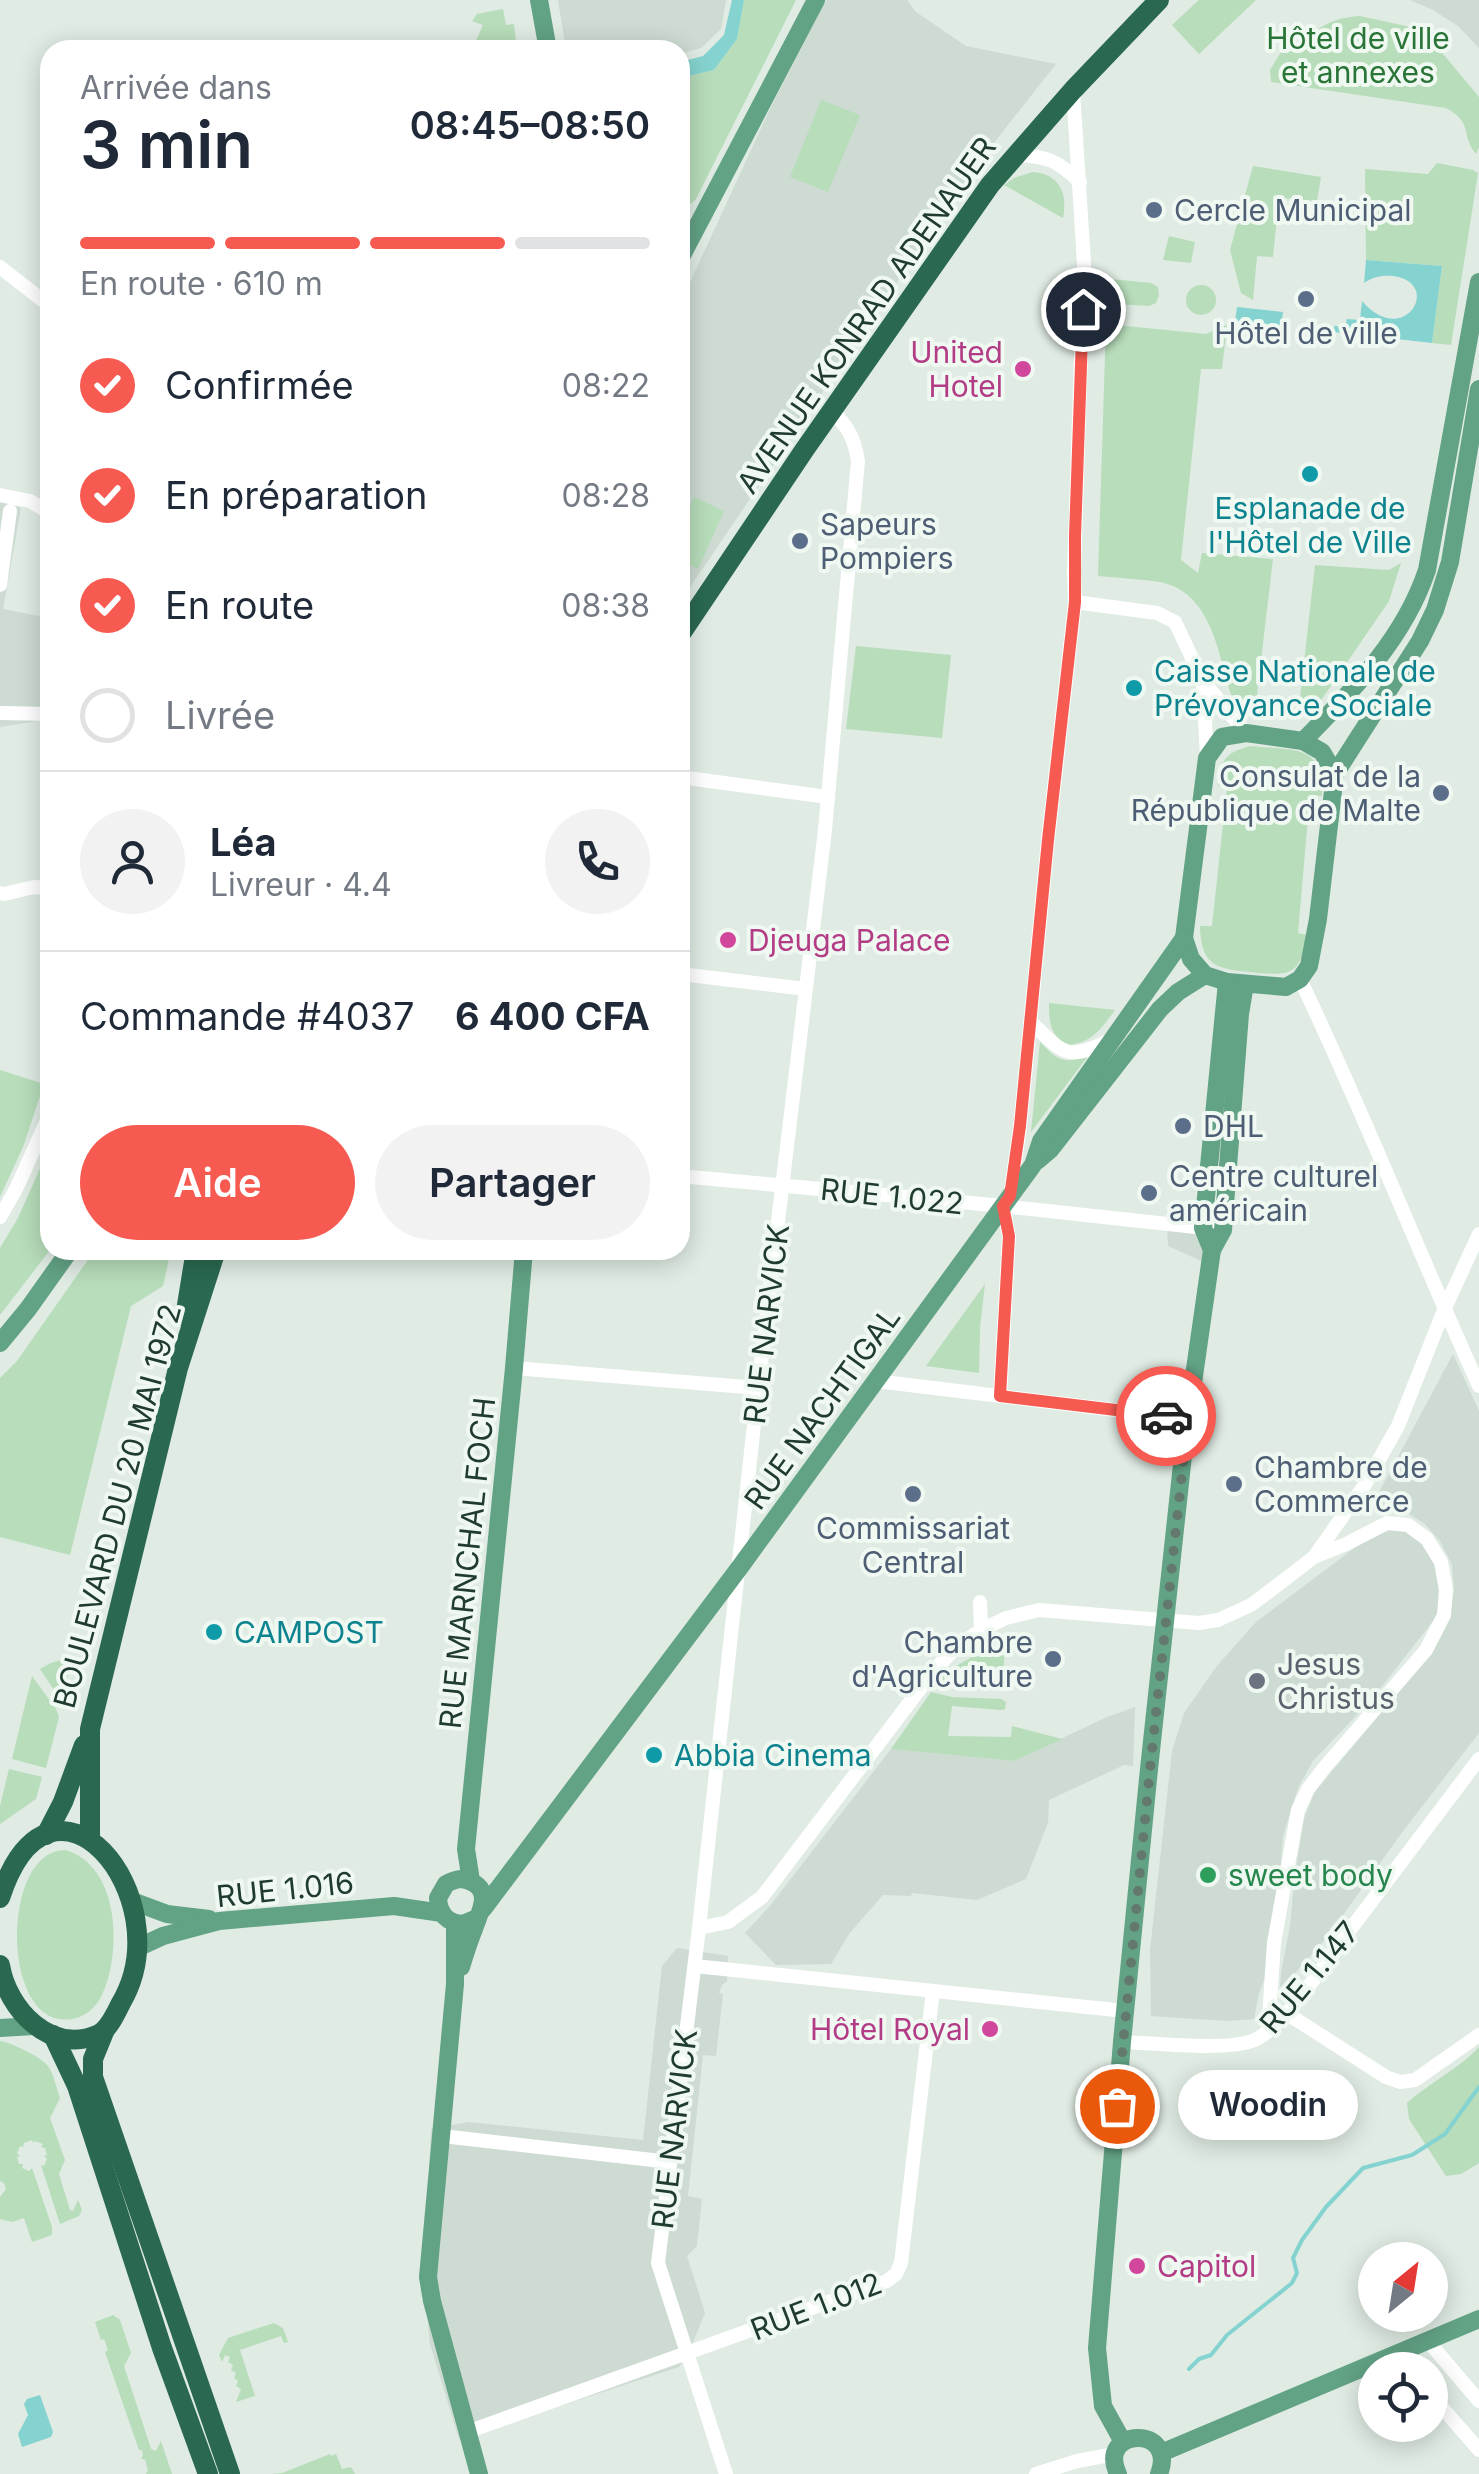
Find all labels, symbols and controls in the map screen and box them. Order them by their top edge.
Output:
park label: Hôtel de ville et annexes [1266,20,1450,90]
text: Arrivée dans [80,68,272,107]
text: 08:45–08:50 [410,102,650,148]
text: 3 min [80,105,253,184]
street label: AVENUE KONRAD ADENAUER [729,130,1003,500]
place label: Cercle Municipal [1174,192,1412,228]
marker: Cercle Municipal [1143,199,1165,221]
text: En route · 610 m [80,264,323,303]
pin [1041,267,1126,352]
icon: home [1056,282,1111,337]
marker: Hôtel de ville [1295,288,1317,310]
place label: Hôtel de ville [1214,315,1398,351]
place label: United Hotel [910,334,1003,404]
icon: check [80,358,135,413]
marker: United Hotel [1012,358,1034,380]
text: Confirmée [165,362,354,408]
text: 08:22 [562,366,650,405]
marker: Esplanade de l'Hôtel de Ville [1299,463,1321,485]
icon: check [80,468,135,523]
text: En préparation [165,472,428,518]
text: 08:28 [561,476,650,515]
place label: Esplanade de l'Hôtel de Ville [1208,490,1412,560]
place label: Sapeurs Pompiers [820,506,954,576]
marker: Sapeurs Pompiers [789,530,811,552]
icon: check [80,578,135,633]
text: En route [165,582,314,628]
text: 08:38 [561,586,650,625]
place label: Caisse Nationale de Prévoyance Sociale [1154,653,1436,723]
marker: Caisse Nationale de Prévoyance Sociale [1123,677,1145,699]
text: Livrée [165,692,275,738]
place label: Consulat de la République de Malte [1131,758,1421,828]
marker: Consulat de la République de Malte [1430,782,1452,804]
button: person [80,809,185,914]
button: phone [545,809,650,914]
text: Léa [210,819,277,865]
text: Livreur · 4.4 [210,865,392,904]
place label: Djeuga Palace [748,922,951,958]
marker: Djeuga Palace [717,929,739,951]
text: Commande #4037 [80,993,415,1039]
text: 6 400 CFA [455,993,650,1039]
place label: DHL [1203,1108,1264,1144]
marker: DHL [1172,1115,1194,1137]
button: Aide [80,1125,355,1240]
button: Partager [375,1125,650,1240]
place label: Centre culturel américain [1169,1158,1378,1228]
street label: RUE 1.022 [819,1171,965,1221]
marker: Centre culturel américain [1138,1182,1160,1204]
street label: RUE NARVICK [736,1222,796,1426]
street label: BOULEVARD DU 20 MAI 1972 [46,1300,188,1712]
street label: RUE NACHTIGAL [736,1300,908,1516]
courier [1116,1366,1216,1466]
icon: car [1139,1389,1194,1444]
street label: RUE MARNCHAL FOCH [432,1396,502,1730]
place label: Chambre de Commerce [1254,1449,1428,1519]
marker: Chambre de Commerce [1223,1473,1245,1495]
marker: Commissariat Central [902,1483,924,1505]
place label: Commissariat Central [816,1510,1010,1580]
place label: CAMPOST [234,1614,384,1650]
marker: CAMPOST [203,1621,225,1643]
place label: Chambre d'Agriculture [851,1624,1033,1694]
place label: Jesus Christus [1277,1646,1395,1716]
marker: Chambre d'Agriculture [1042,1648,1064,1670]
marker: Jesus Christus [1246,1670,1268,1692]
place label: Abbia Cinema [674,1737,872,1773]
marker: Abbia Cinema [643,1744,665,1766]
place label: sweet body [1228,1857,1393,1893]
street label: RUE 1.016 [215,1864,355,1914]
marker: sweet body [1197,1864,1219,1886]
street label: RUE 1.147 [1252,1914,1366,2040]
place label: Hôtel Royal [810,2011,970,2047]
marker: Hôtel Royal [979,2018,1001,2040]
street label: RUE NARVICK [644,2027,704,2231]
pin [1075,2064,1160,2149]
callout: Woodin [1177,2071,1357,2141]
icon: bag [1090,2079,1145,2134]
text: Woodin [1209,2085,1327,2124]
north arrow [1358,2242,1448,2332]
map controls [1358,2242,1448,2442]
place label: Capitol [1157,2248,1256,2284]
marker: Capitol [1126,2255,1148,2277]
street label: RUE 1.012 [745,2265,887,2347]
button: locate [1358,2352,1448,2442]

